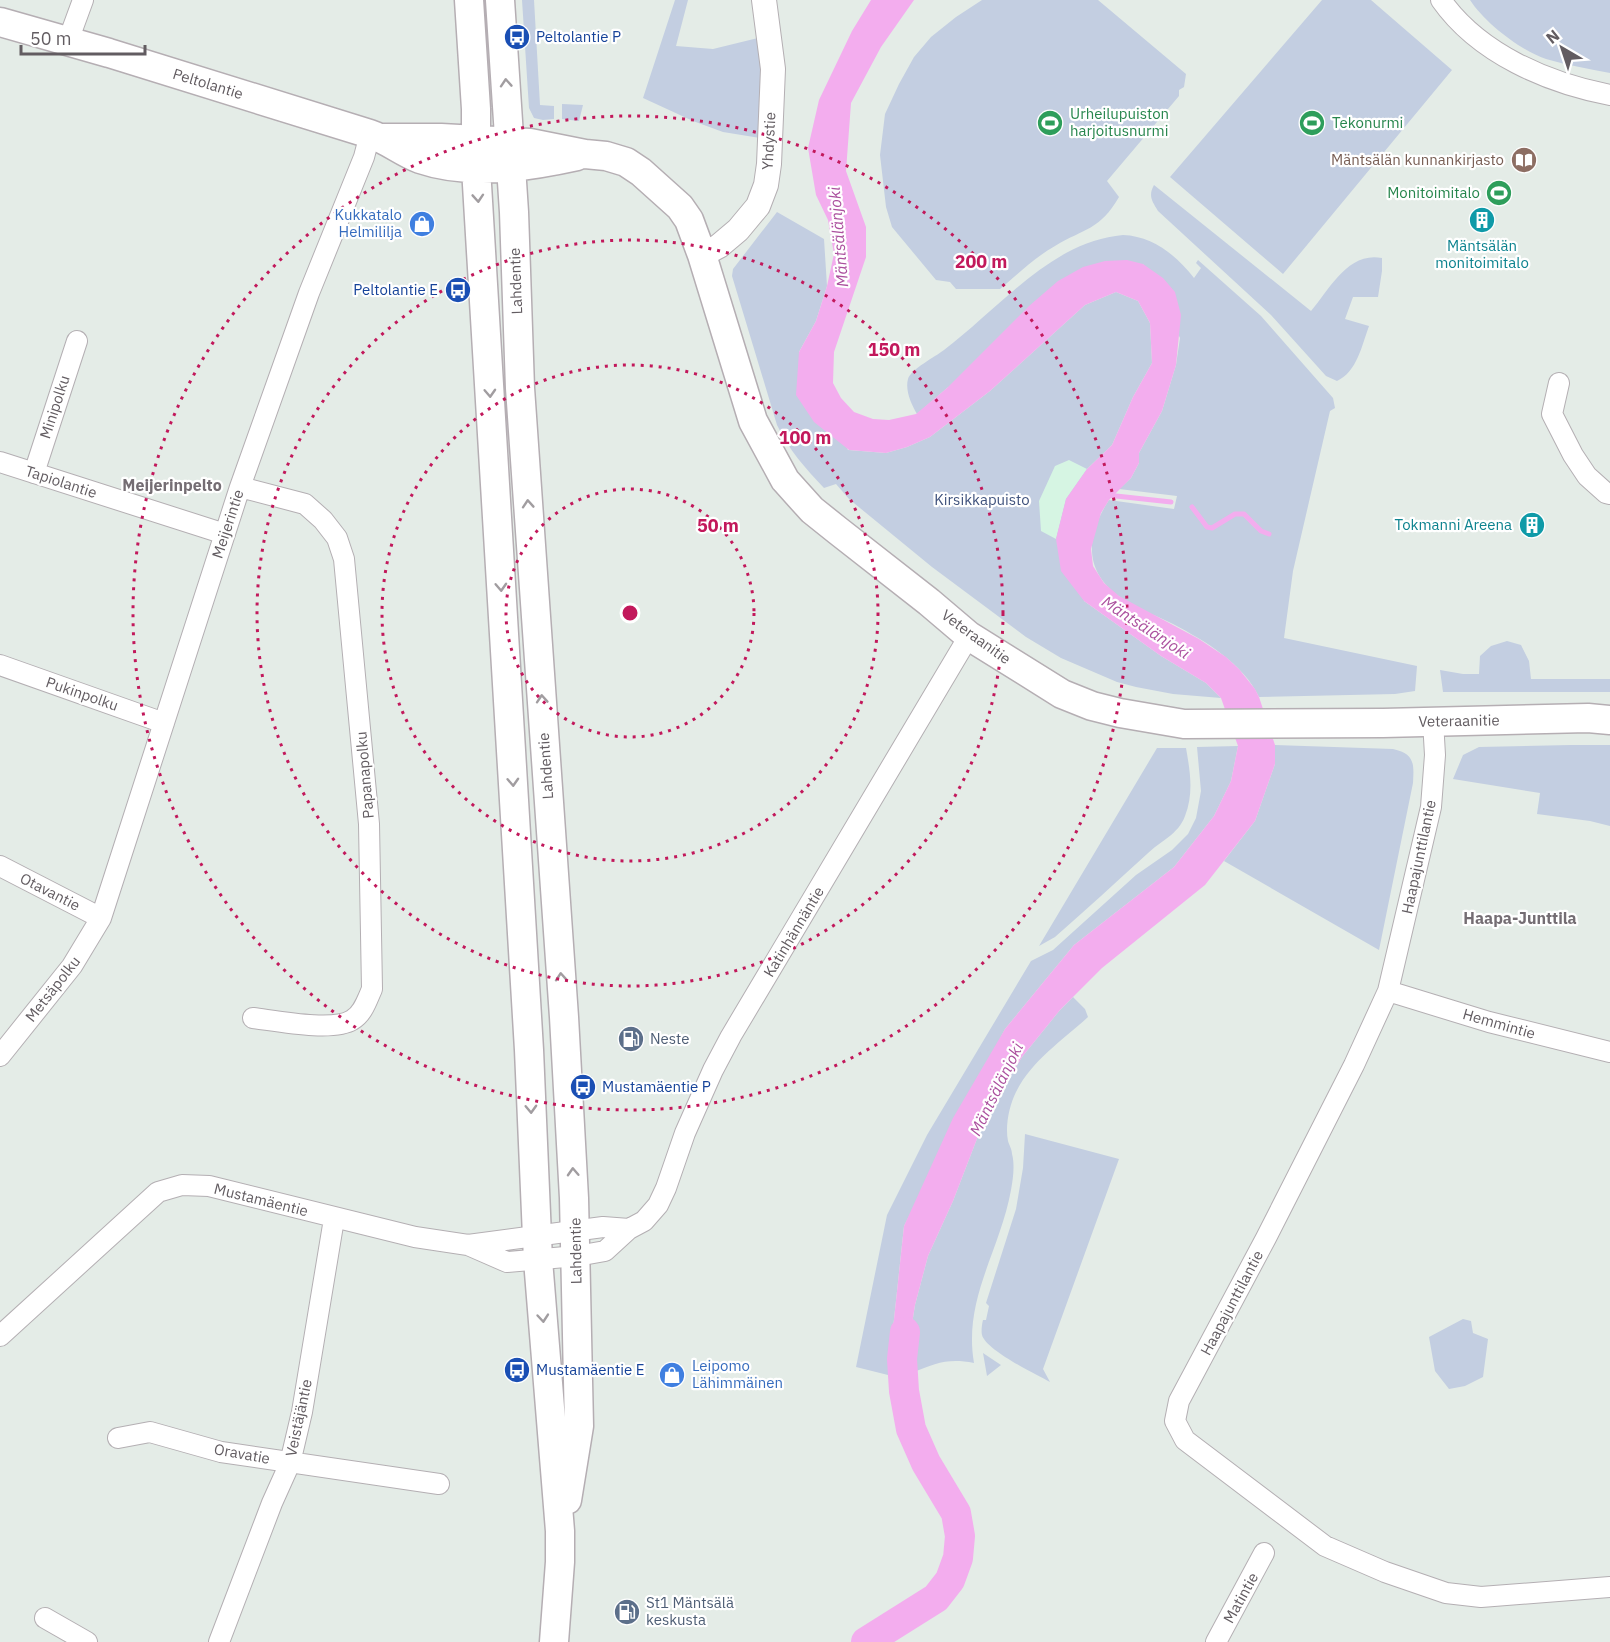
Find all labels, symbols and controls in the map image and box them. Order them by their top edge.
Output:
scale bar [21,18,146,56]
north arrow [1532,18,1592,78]
bus stop icon: Peltolantie P [502,22,532,52]
text: N [1542,25,1563,48]
text: 50 m [30,27,72,50]
place label: Peltolantie P [536,27,621,46]
street label: Peltolantie [171,64,246,103]
one-way arrow [500,79,513,88]
place label: Urheilupuiston harjoitusnurmi [1070,104,1169,140]
sports icon: Urheilupuiston harjoitusnurmi [1035,108,1065,138]
sports icon: Tekonurmi [1297,108,1327,138]
street label: Yhdystie [758,112,780,170]
place label: Tekonurmi [1332,113,1403,132]
library icon: Mäntsälän kunnankirjasto [1509,145,1539,175]
place label: Mäntsälän kunnankirjasto [1331,150,1504,169]
sports icon: Monitoimitalo [1484,178,1514,208]
place label: Monitoimitalo [1387,183,1480,202]
water label: Mäntsälänjoki [824,185,852,288]
one-way arrow [472,194,485,203]
place label: Kukkatalo Helmililja [335,205,402,241]
building icon: Mäntsälän monitoimitalo [1467,205,1497,235]
shop icon: Kukkatalo Helmililja [407,209,437,239]
place label: Mäntsälän monitoimitalo [1435,236,1529,272]
street label: Lahdentie [505,247,526,315]
text: 200 m [955,250,1007,273]
bus stop icon: Peltolantie E [443,275,473,305]
place label: Peltolantie E [353,280,438,299]
text: 150 m [868,338,920,361]
street label: Minipolku [35,373,74,441]
one-way arrow [483,388,496,397]
text: 100 m [779,426,831,449]
street label: Tapiolantie [23,461,99,502]
district label: Meijerinpelto [122,475,222,495]
street label: Meijerintie [207,487,248,561]
park label: Kirsikkapuisto [934,490,1030,509]
one-way arrow [522,500,535,509]
building icon: Tokmanni Areena [1517,510,1547,540]
text: 50 m [697,514,739,537]
place label: Tokmanni Areena [1395,515,1512,534]
one-way arrow [495,583,508,592]
water label: Mäntsälänjoki [1098,591,1194,663]
centre of rings [620,603,640,623]
street label: Veteraanitie [938,605,1015,668]
street label: Pukinpolku [43,672,121,715]
one-way arrow [535,694,548,703]
street label: Veteraanitie [1418,710,1500,731]
street label: Papanapolku [351,731,378,820]
street label: Lahdentie [534,732,557,800]
one-way arrow [506,778,519,787]
street label: Haapajunttilantie [1397,798,1440,916]
street label: Otavantie [17,868,83,915]
street label: Katinhännäntie [759,883,828,980]
district label: Haapa-Junttila [1463,908,1577,928]
street label: Metsäpolku [21,952,84,1025]
one-way arrow [555,973,568,982]
street label: Hemmintie [1461,1004,1538,1043]
fuel station icon: Neste [616,1024,646,1054]
place label: Neste [650,1029,689,1048]
water label: Mäntsälänjoki [965,1039,1027,1139]
bus stop icon: Mustamäentie P [568,1072,598,1102]
place label: Mustamäentie P [602,1077,711,1096]
one-way arrow [525,1104,538,1113]
one-way arrow [566,1167,579,1176]
street label: Mustamäentie [212,1179,310,1220]
street label: Lahdentie [565,1217,586,1285]
street label: Haapajunttilantie [1196,1247,1267,1358]
one-way arrow [536,1314,549,1323]
bus stop icon: Mustamäentie E [502,1355,532,1385]
place label: Leipomo Lähimmäinen [692,1356,783,1392]
place label: Mustamäentie E [536,1360,645,1379]
shop icon: Leipomo Lähimmäinen [657,1360,687,1390]
street label: Veistäjäntie [281,1377,316,1458]
street label: Oravatie [213,1439,272,1468]
street label: Matintie [1219,1569,1262,1626]
place label: St1 Mäntsälä keskusta [646,1593,734,1629]
fuel station icon: St1 Mäntsälä keskusta [612,1597,642,1627]

